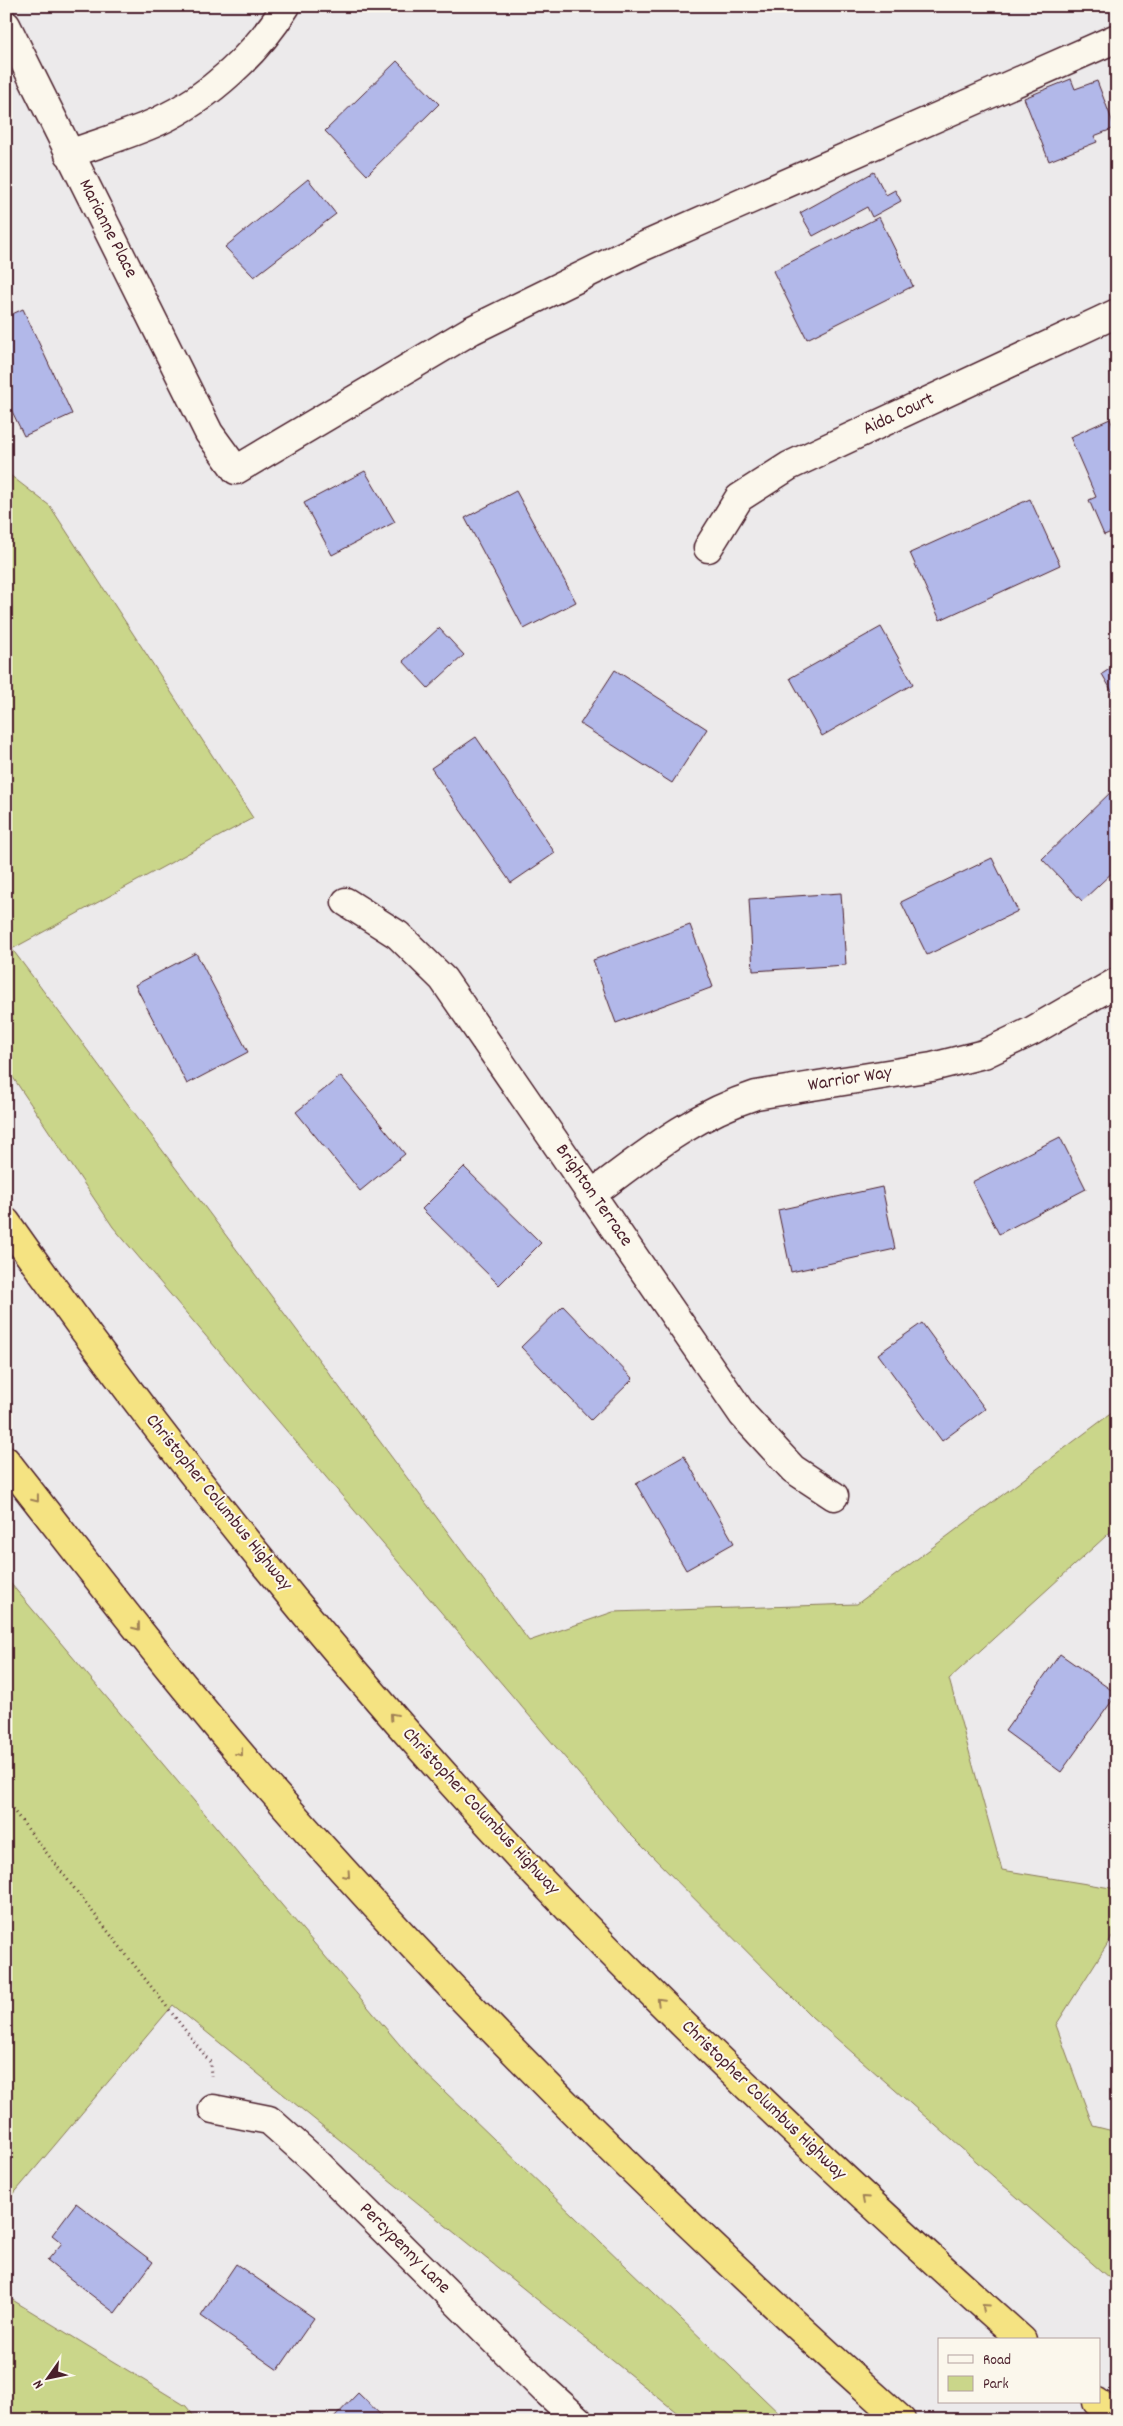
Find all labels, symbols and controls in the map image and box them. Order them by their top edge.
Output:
street label: Marianne Place [70,175,144,283]
street label: Aida Court [859,387,939,443]
street label: Warrior Way [806,1060,894,1100]
street label: Brighton Terrace [547,1139,639,1253]
street label: Christopher Columbus Highway [138,1409,298,1598]
one-way arrow [30,1494,39,1503]
one-way arrow [131,1621,139,1630]
one-way arrow [390,1713,399,1722]
street label: Christopher Columbus Highway [395,1722,565,1902]
one-way arrow [234,1747,243,1756]
one-way arrow [341,1869,350,1878]
one-way arrow [656,1997,665,2006]
street label: Christopher Columbus Highway [674,2015,852,2188]
one-way arrow [861,2195,870,2204]
street label: Percypenny Lane [352,2197,456,2301]
one-way arrow [982,2304,991,2313]
legend [938,2338,1100,2404]
text: Road [983,2350,1011,2372]
north arrow [22,2354,72,2404]
text: Park [983,2374,1009,2396]
text: N [28,2376,49,2392]

